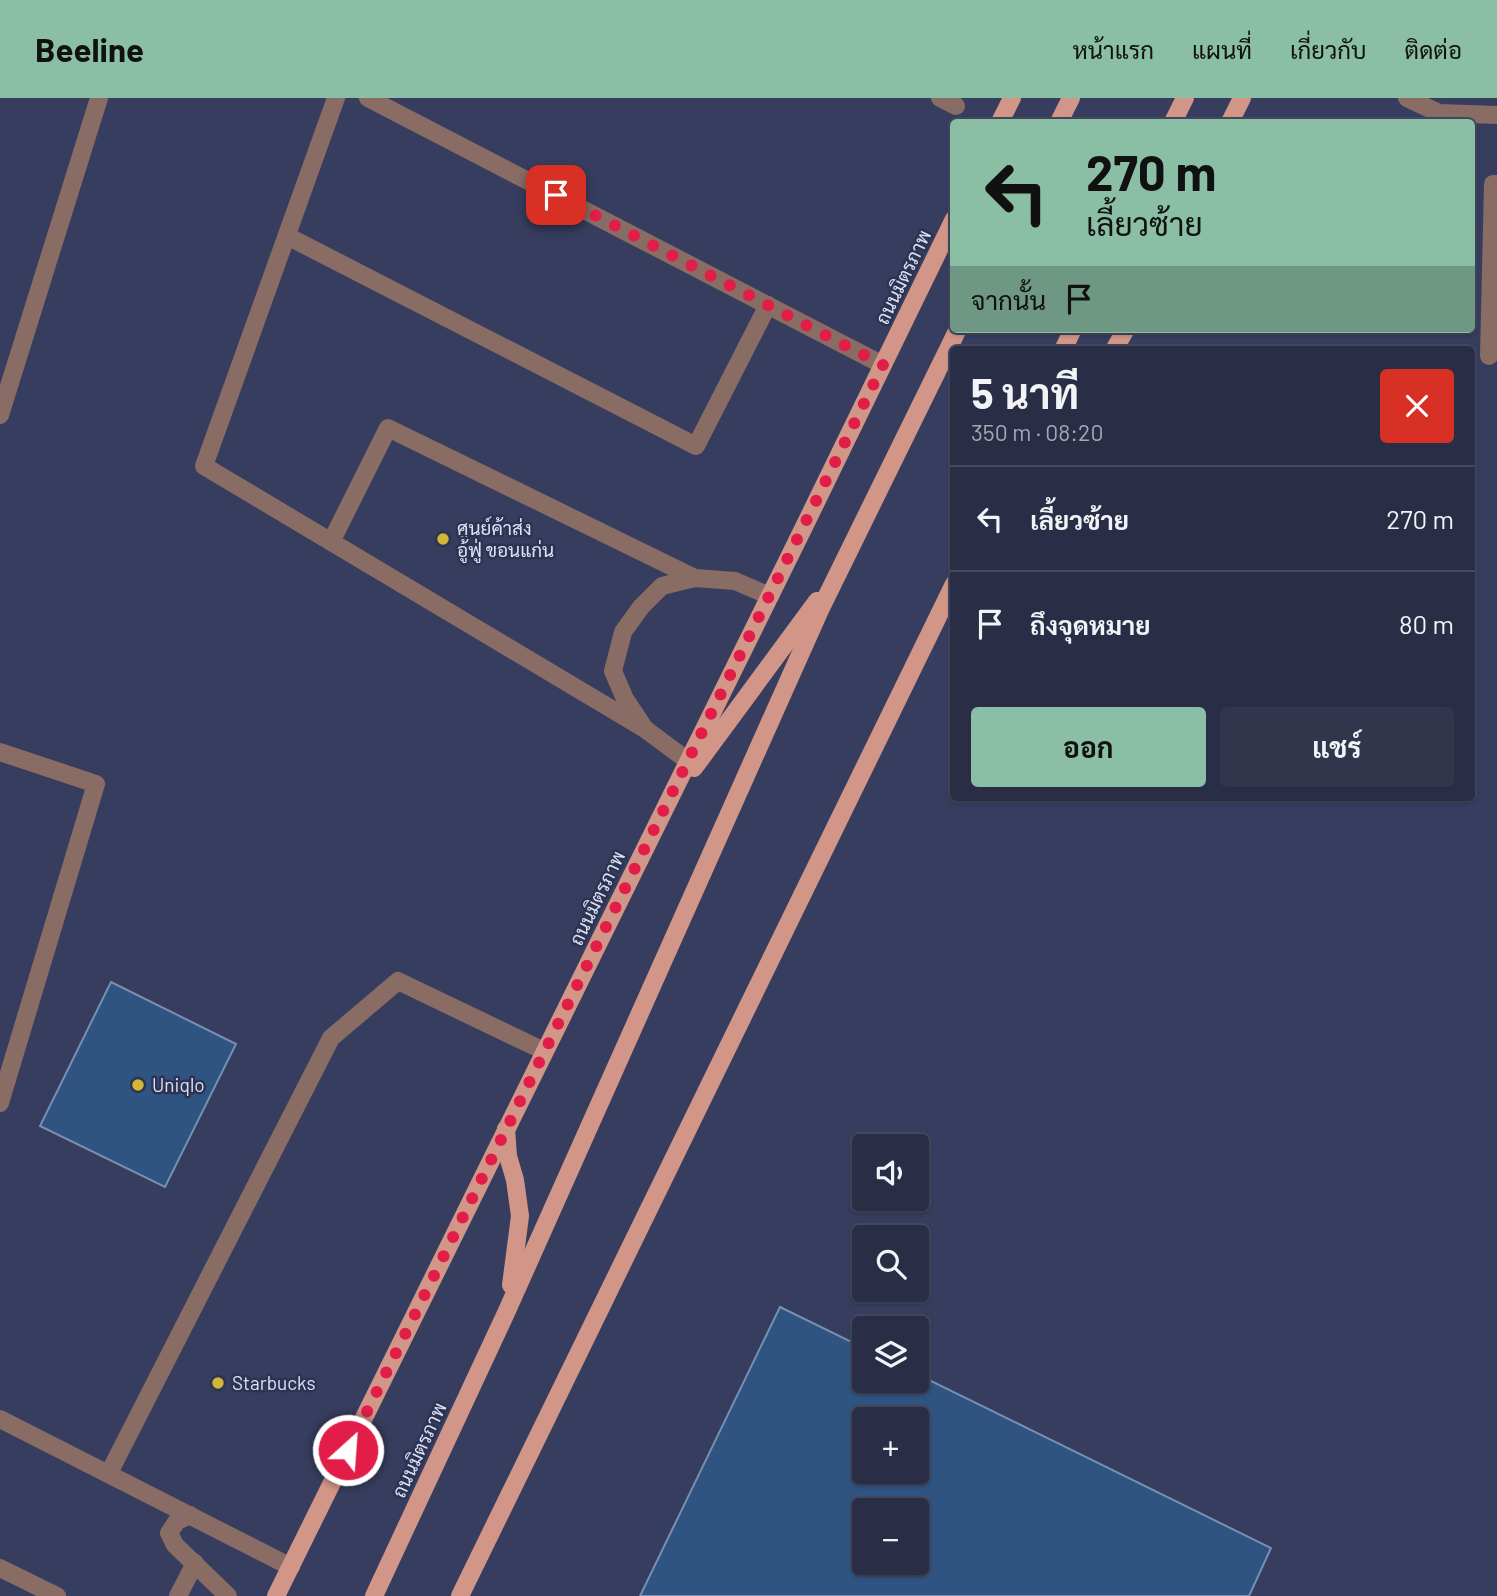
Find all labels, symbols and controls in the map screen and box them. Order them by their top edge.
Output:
text: Beeline [35,29,144,69]
text: หน้าแรก [1073,35,1154,64]
text: แผนที่ [1192,35,1252,64]
text: เกี่ยวกับ [1290,35,1367,64]
text: ติดต่อ [1405,35,1462,64]
text: 270 m [1086,142,1216,201]
icon: left [971,147,1062,238]
pin [526,165,586,225]
icon: arrive [537,176,575,214]
text: เลี้ยวซ้าย [1086,204,1203,242]
street label: ถนนมิตรภาพ [870,226,935,328]
icon: arrive [1060,280,1098,318]
text: จากนั้น [971,284,1046,315]
text: 5 นาที [971,367,1079,417]
button: close [1380,369,1454,443]
text: 350 m · 08:20 [971,418,1103,446]
icon: left [971,500,1009,538]
text: 270 m [1386,503,1454,534]
text: เลี้ยวซ้าย [1030,504,1129,535]
place label: ศูนย์ค้าส่ง อู้ฟู่ ขอนแก่น [457,516,554,564]
marker: ศูนย์ค้าส่ง อู้ฟู่ ขอนแก่น [435,531,451,547]
icon: arrive [971,605,1009,643]
text: 80 m [1399,608,1454,639]
text: ถึงจุดหมาย [1030,609,1151,640]
button: ออก [971,707,1206,787]
button: แชร์ [1220,707,1454,787]
street label: ถนนมิตรภาพ [564,847,629,949]
place label: Uniqlo [152,1073,205,1096]
marker: Uniqlo [130,1077,146,1093]
map controls [852,1134,929,1575]
button: sound [852,1134,929,1211]
button: search [852,1225,929,1302]
button: layers [852,1316,929,1393]
place label: Starbucks [232,1371,316,1394]
marker: Starbucks [210,1375,226,1391]
street label: ถนนมิตรภาพ [387,1399,451,1501]
button: + [852,1407,929,1484]
position arrow [311,1413,385,1487]
button: − [852,1498,929,1575]

